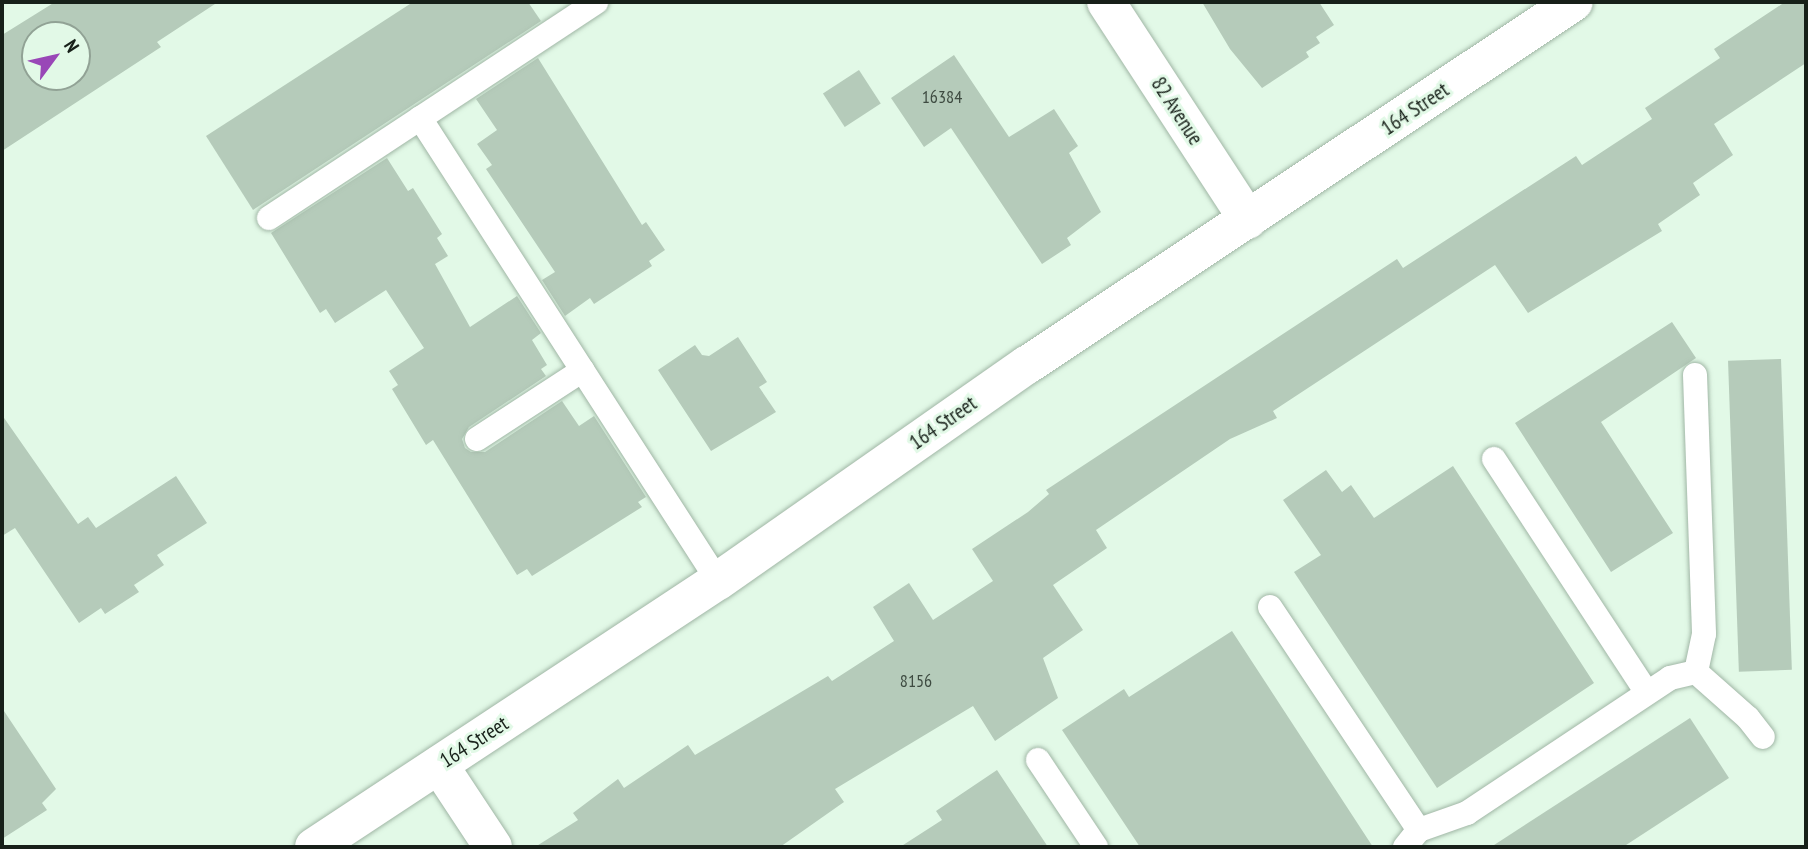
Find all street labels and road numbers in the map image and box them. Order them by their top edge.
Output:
street label: 82 Avenue [1146,72,1208,150]
street label: 164 Street [1376,77,1454,141]
street label: 164 Street [905,391,981,455]
street label: 164 Street [435,711,513,773]

